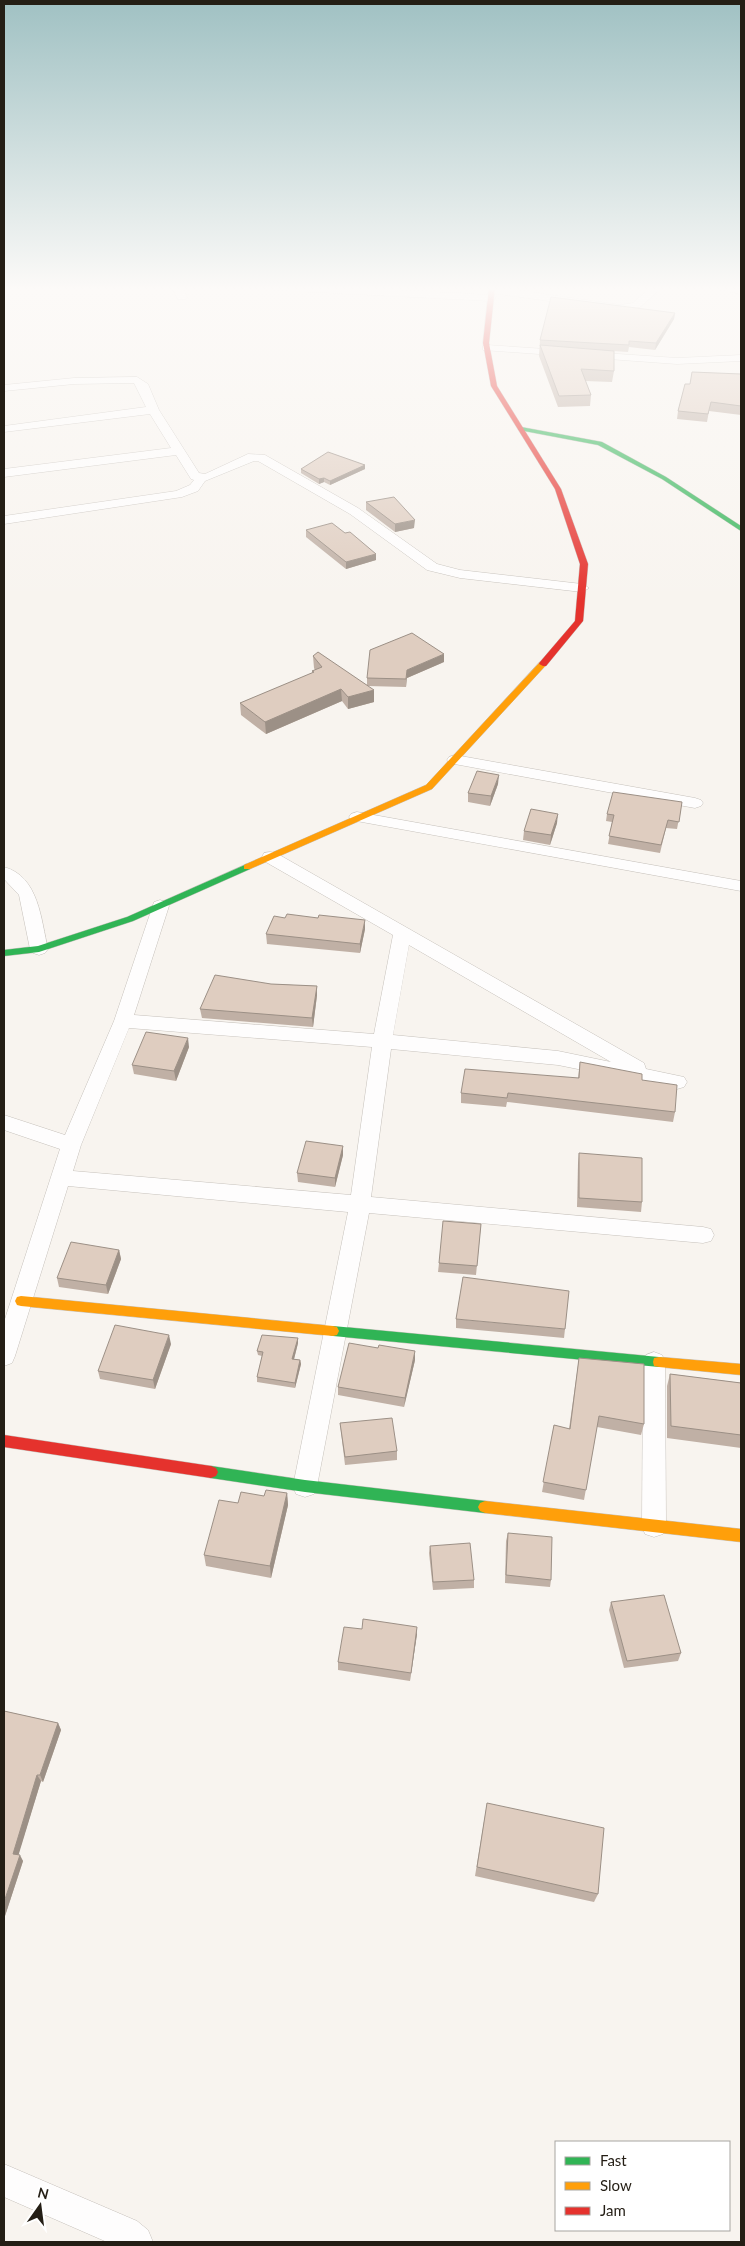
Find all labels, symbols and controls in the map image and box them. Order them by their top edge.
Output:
legend [555,2141,730,2231]
text: Fast [600,2151,627,2169]
text: Slow [600,2176,632,2194]
north arrow [15,2181,65,2231]
text: N [36,2183,51,2202]
text: Jam [600,2201,626,2219]

